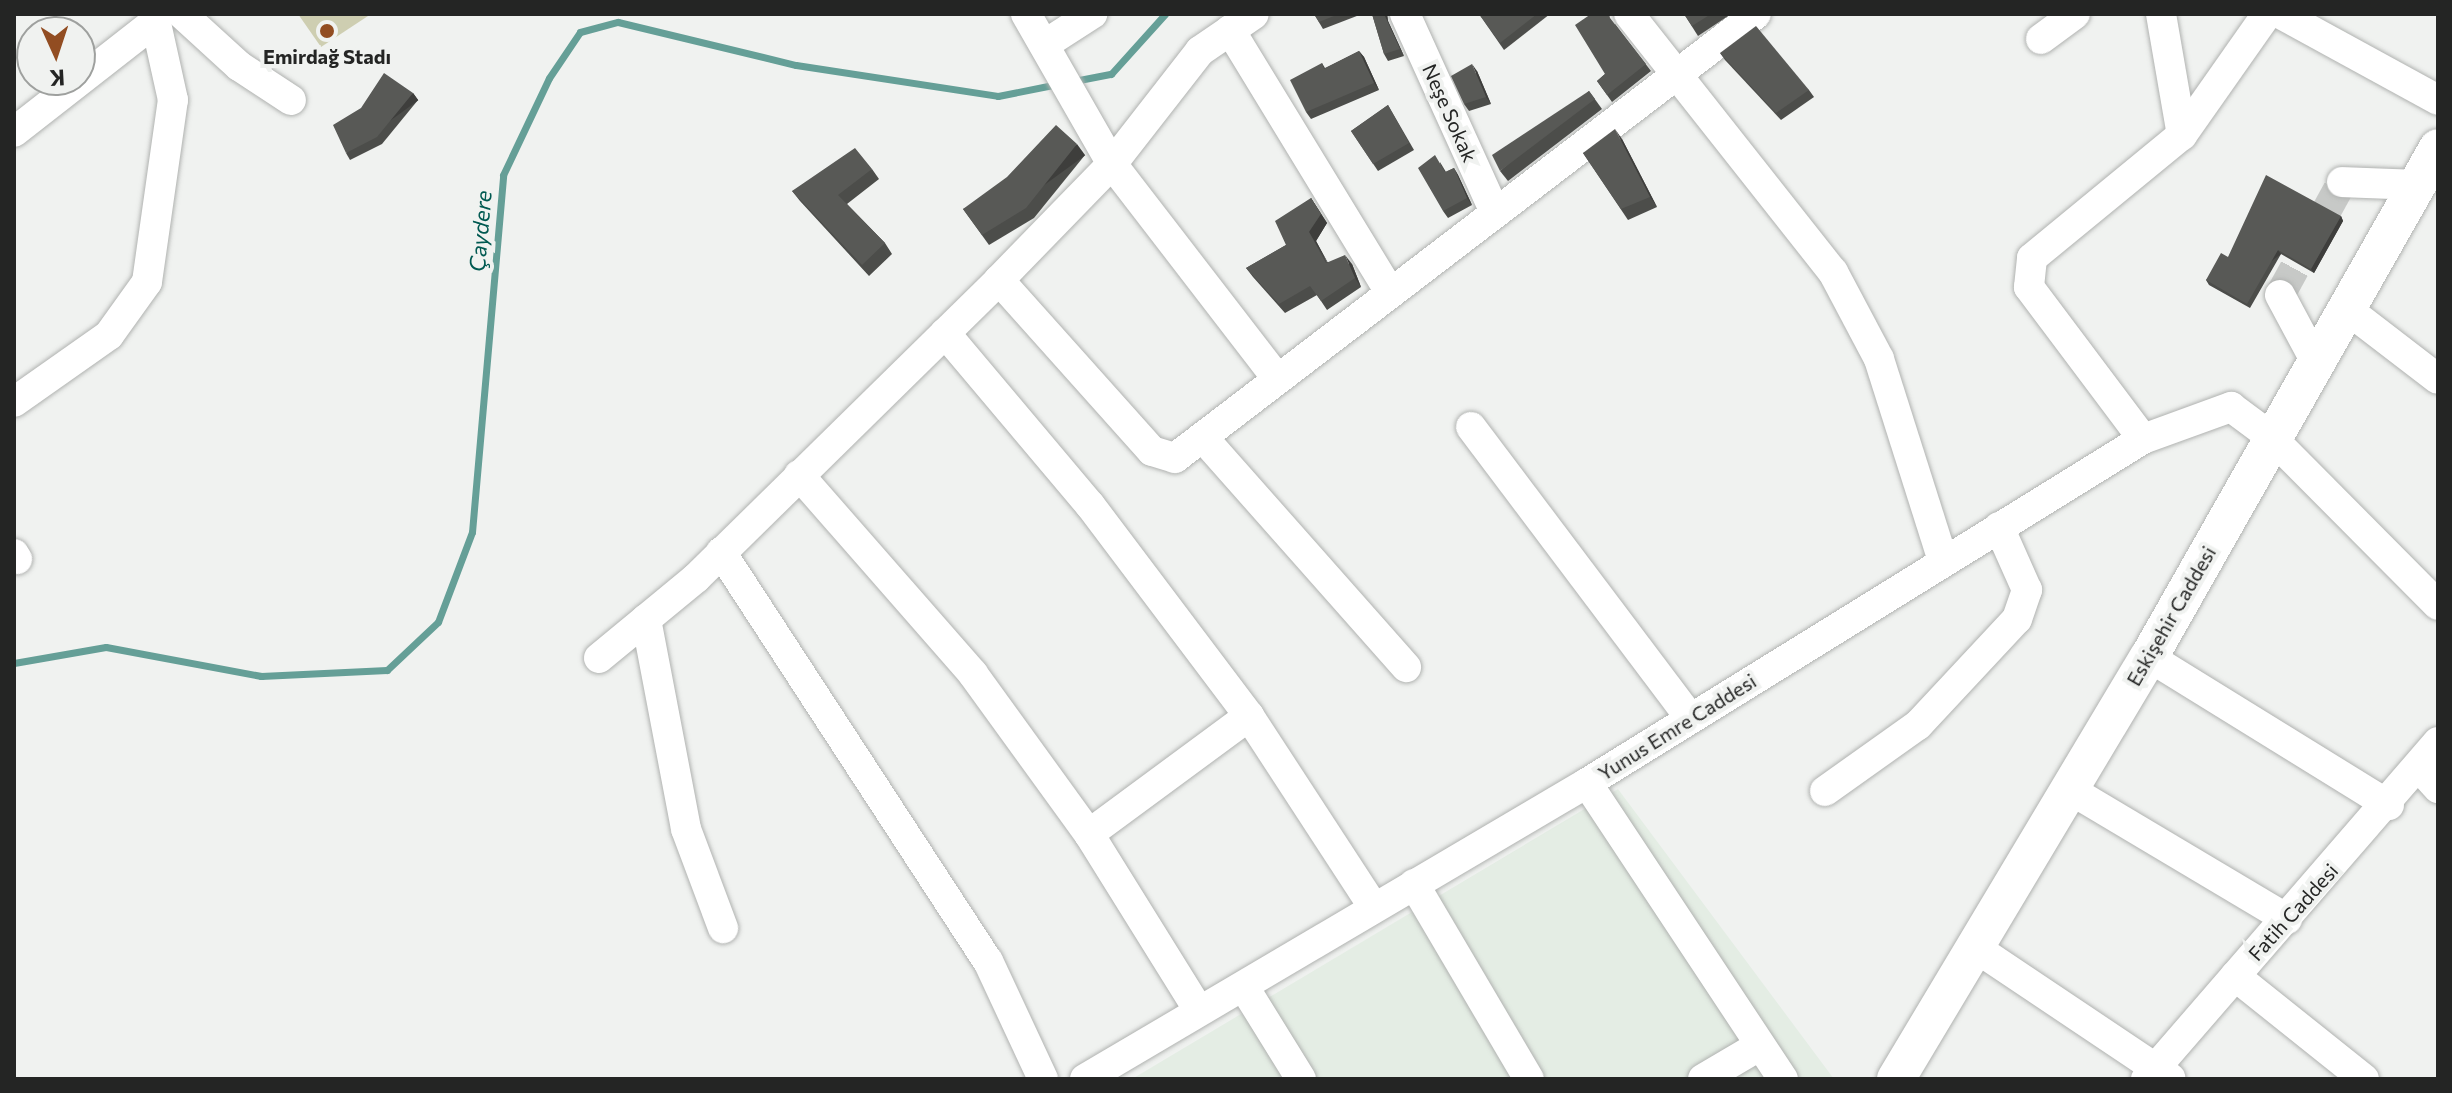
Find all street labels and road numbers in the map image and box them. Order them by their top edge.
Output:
street label: Neşe Sokak [1418,60,1482,166]
street label: Eskişehir Caddesi [2121,542,2221,690]
street label: Yunus Emre Caddesi [1594,669,1760,785]
street label: Fatih Caddesi [2243,859,2343,965]

